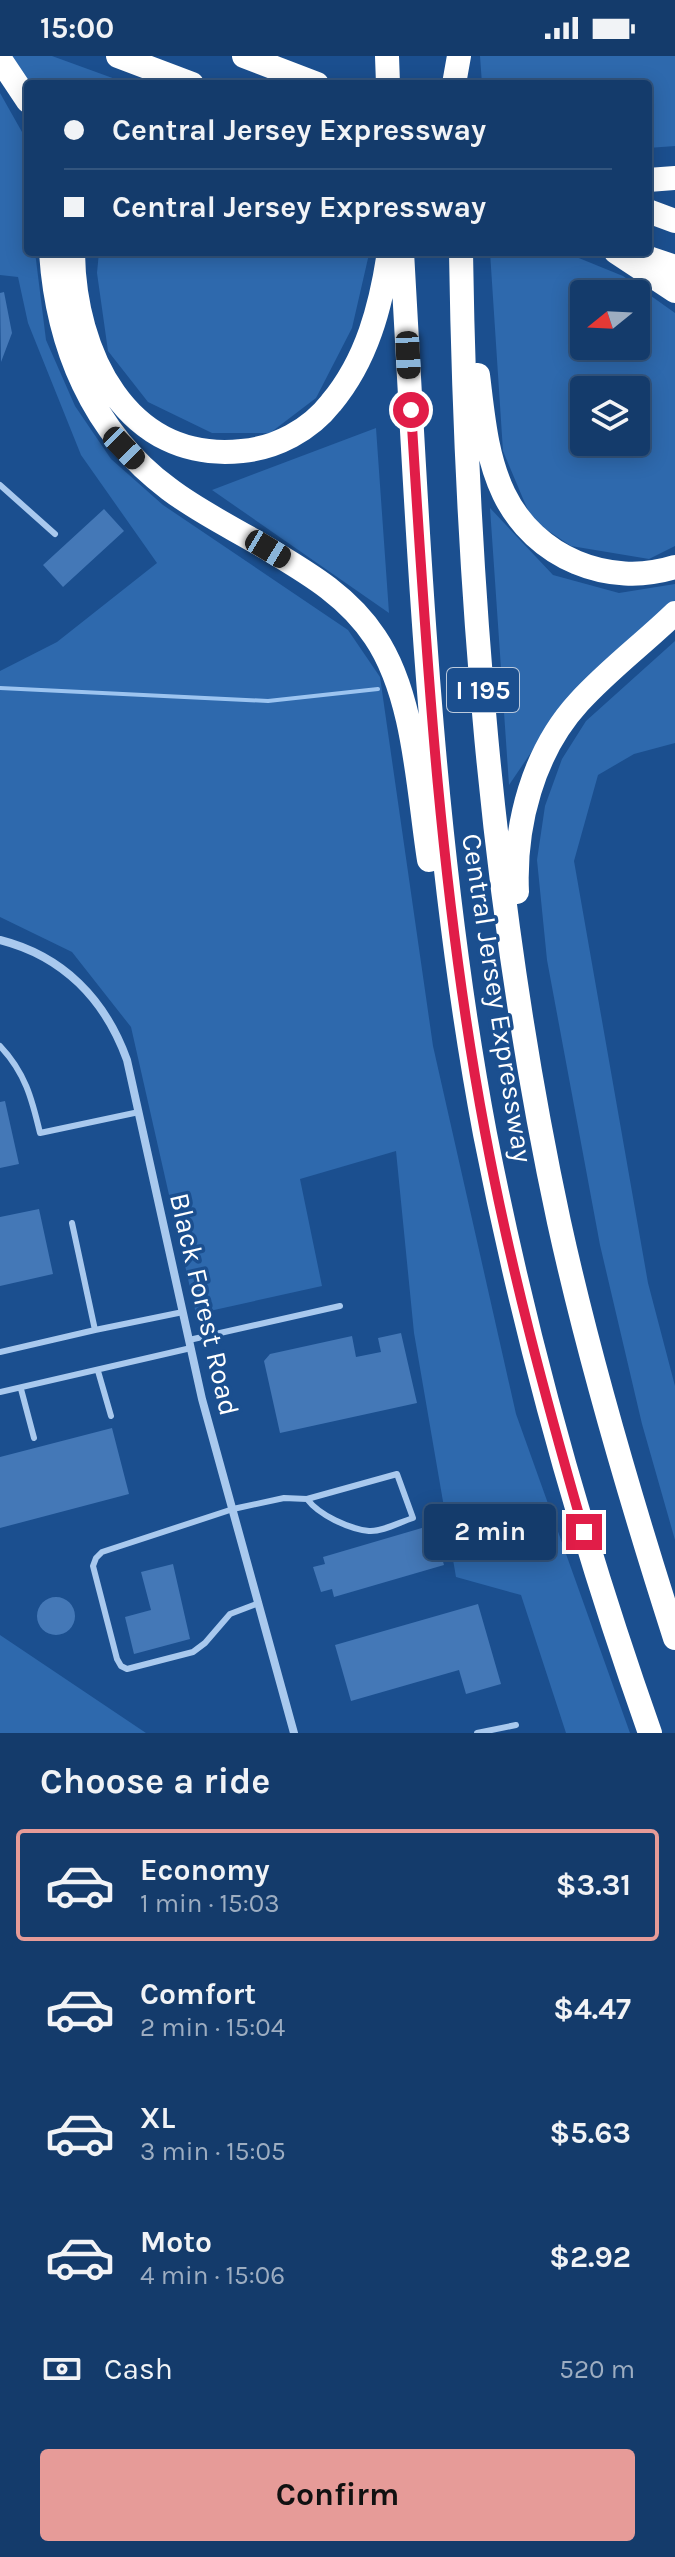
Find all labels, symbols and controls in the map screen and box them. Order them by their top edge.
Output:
text: 15:00 [40,10,114,46]
text: Central Jersey Expressway [112,112,486,148]
text: Central Jersey Expressway [112,189,486,225]
north arrow [570,280,650,360]
map controls [570,280,650,456]
car [395,330,421,380]
button: layers [570,376,650,456]
route start [393,392,429,428]
car [99,422,149,474]
car [241,526,295,572]
road number: I 195 [447,668,519,712]
street label: Central Jersey Expressway [455,831,540,1165]
street label: Black Forest Road [163,1190,246,1419]
callout: 2 min [424,1504,556,1560]
route end [566,1514,602,1550]
text: 2 min [454,1516,526,1547]
text: Choose a ride [40,1760,270,1802]
icon: car [44,1849,116,1921]
text: Economy [140,1852,270,1888]
text: $3.31 [556,1867,631,1903]
text: 1 min · 15:03 [140,1888,280,1919]
icon: car [44,1973,116,2045]
text: Comfort [140,1976,256,2012]
text: $4.47 [553,1991,631,2027]
text: 2 min · 15:04 [140,2012,285,2043]
icon: car [44,2097,116,2169]
text: XL [140,2100,175,2136]
text: $5.63 [550,2115,631,2151]
text: 3 min · 15:05 [140,2136,286,2167]
icon: car [44,2221,116,2293]
text: Moto [140,2224,212,2260]
text: $2.92 [549,2239,631,2275]
text: 4 min · 15:06 [140,2260,285,2291]
icon: cash [40,2347,84,2391]
text: Cash [104,2351,173,2387]
text: 520 m [559,2354,635,2385]
button: Confirm [40,2449,635,2541]

